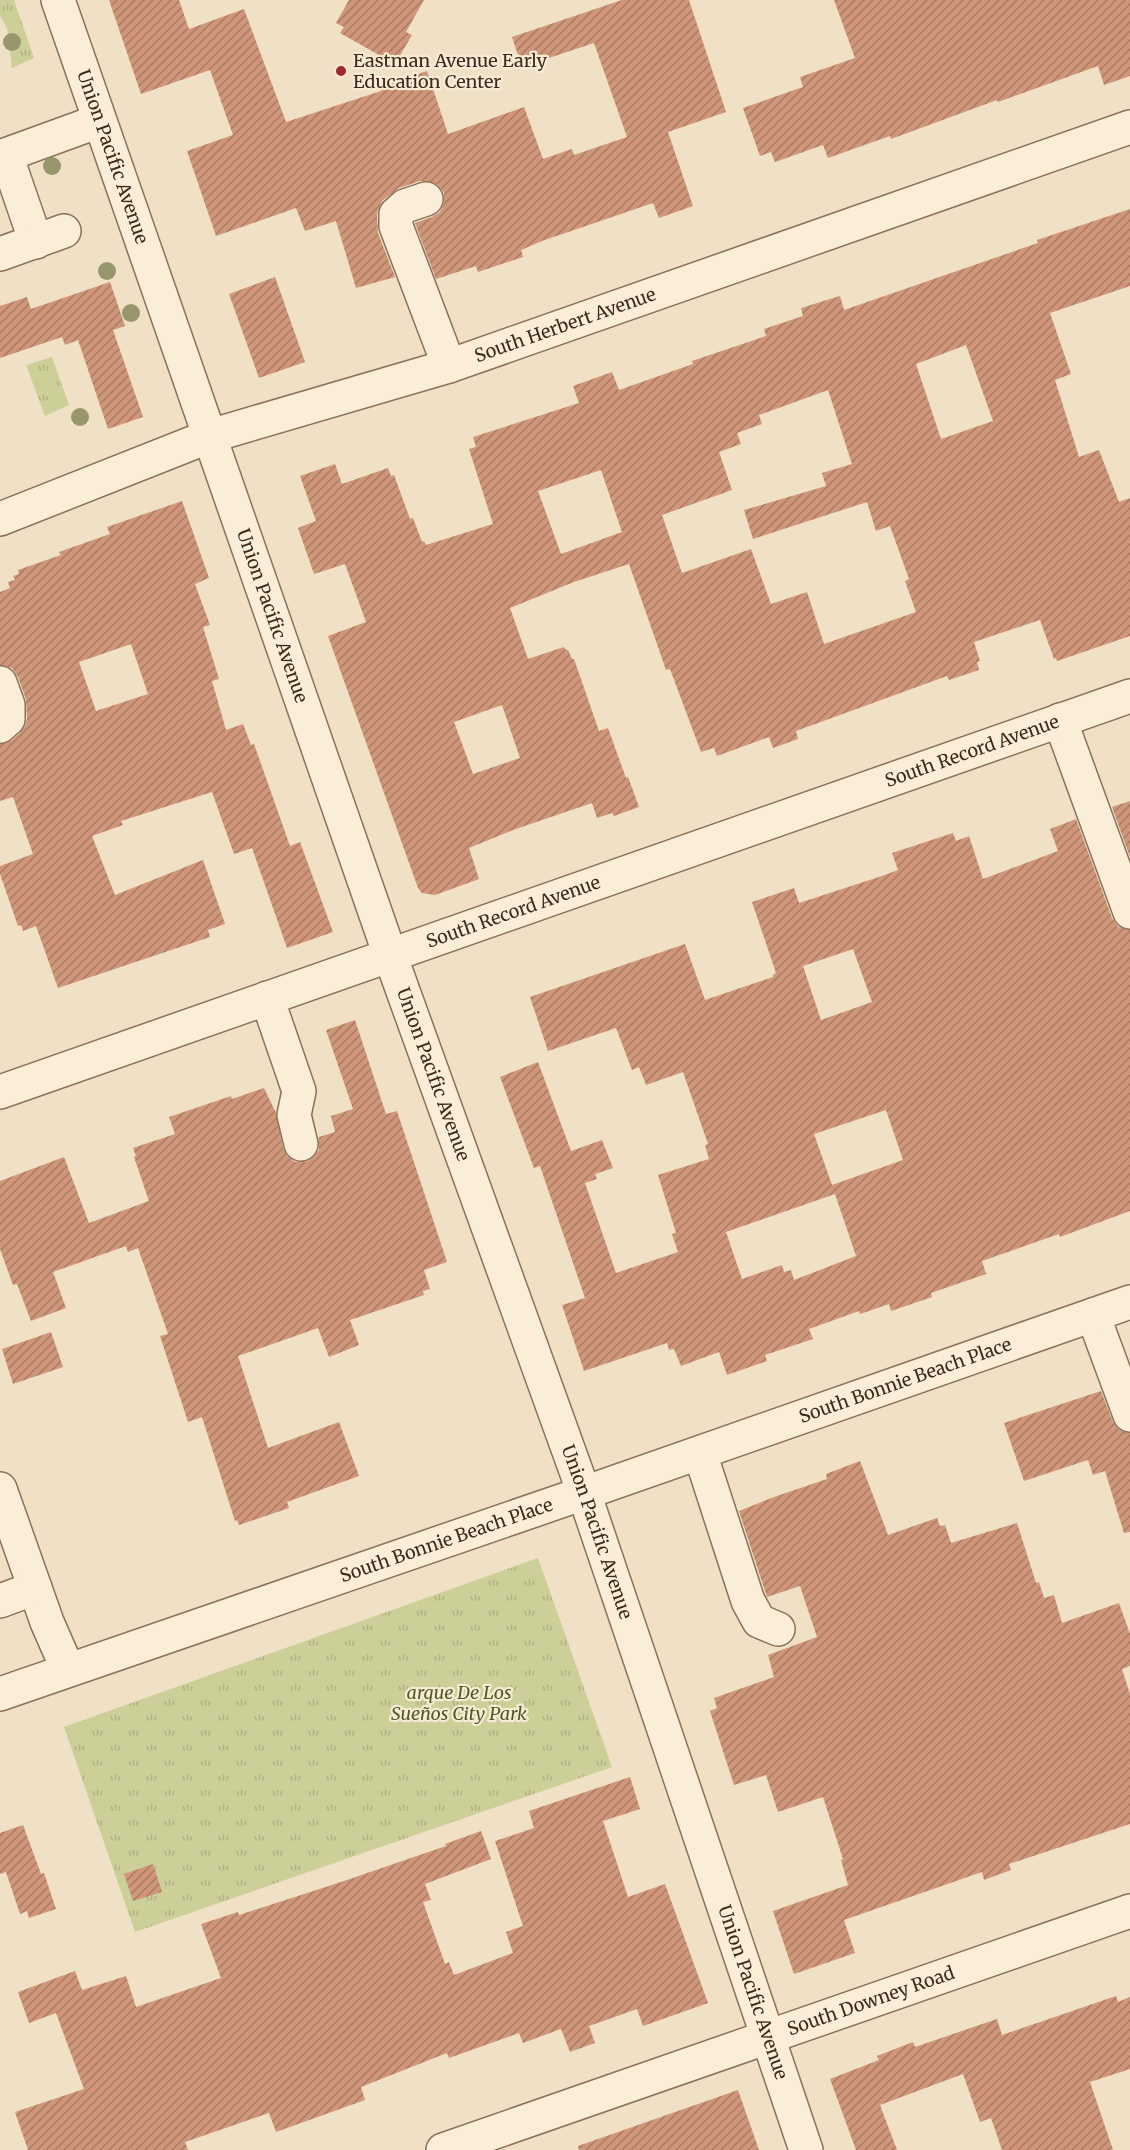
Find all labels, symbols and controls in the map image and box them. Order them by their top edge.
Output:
place label: Eastman Avenue Early Education Center [353,49,548,93]
marker: Eastman Avenue Early Education Center [334,64,348,78]
street label: Union Pacific Avenue [72,67,154,247]
street label: South Herbert Avenue [471,282,659,367]
street label: Union Pacific Avenue [232,526,313,706]
street label: South Record Avenue [882,710,1062,792]
street label: South Record Avenue [423,871,603,953]
street label: Union Pacific Avenue [392,984,475,1164]
street label: South Bonnie Beach Place [796,1332,1014,1428]
street label: Union Pacific Avenue [557,1442,638,1622]
street label: South Bonnie Beach Place [337,1493,556,1587]
park label: arque De Los Sueños City Park [391,1681,527,1725]
street label: Union Pacific Avenue [713,1902,793,2082]
street label: South Downey Road [784,1961,957,2040]

